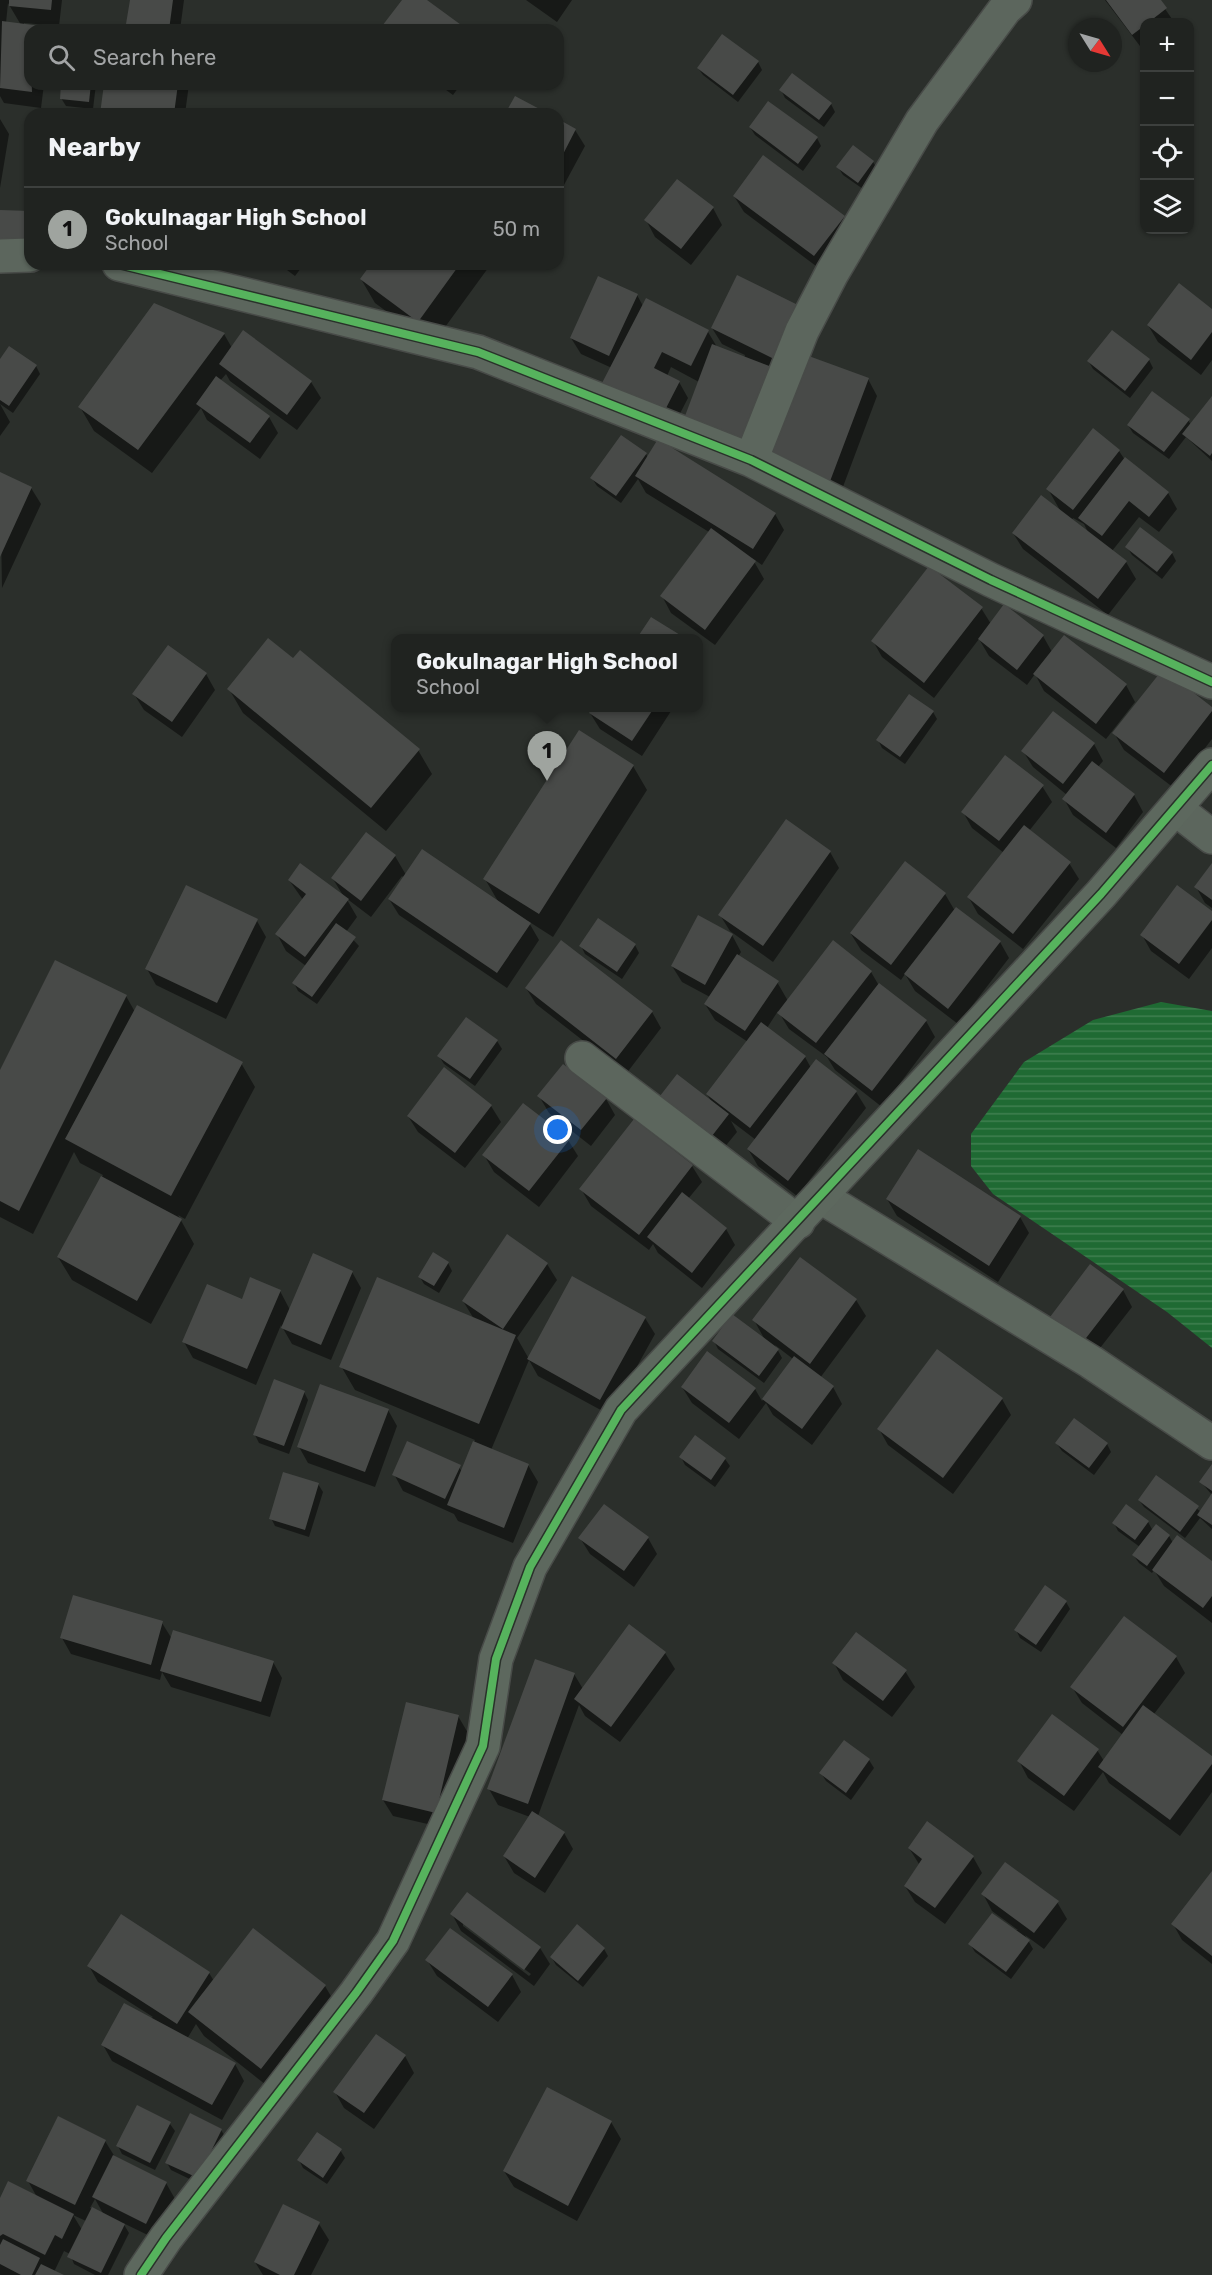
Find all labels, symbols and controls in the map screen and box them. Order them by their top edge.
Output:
north arrow [1068,18,1122,72]
map controls [1140,18,1194,234]
button: + [1140,18,1194,72]
search box [24,24,564,90]
icon: search [45,41,78,74]
text: Search here [93,44,216,71]
button: − [1140,72,1194,126]
button: locate [1140,126,1194,180]
text: Nearby [48,132,141,163]
button: layers [1140,180,1194,234]
text: Gokulnagar High School [105,204,366,231]
text: 1 [63,217,72,241]
text: 50 m [493,217,540,241]
text: School [105,231,168,255]
popup [391,634,703,712]
text: Gokulnagar High School [416,648,678,675]
text: School [416,675,480,699]
pin: 1 [528,732,566,781]
your location [543,1115,572,1144]

